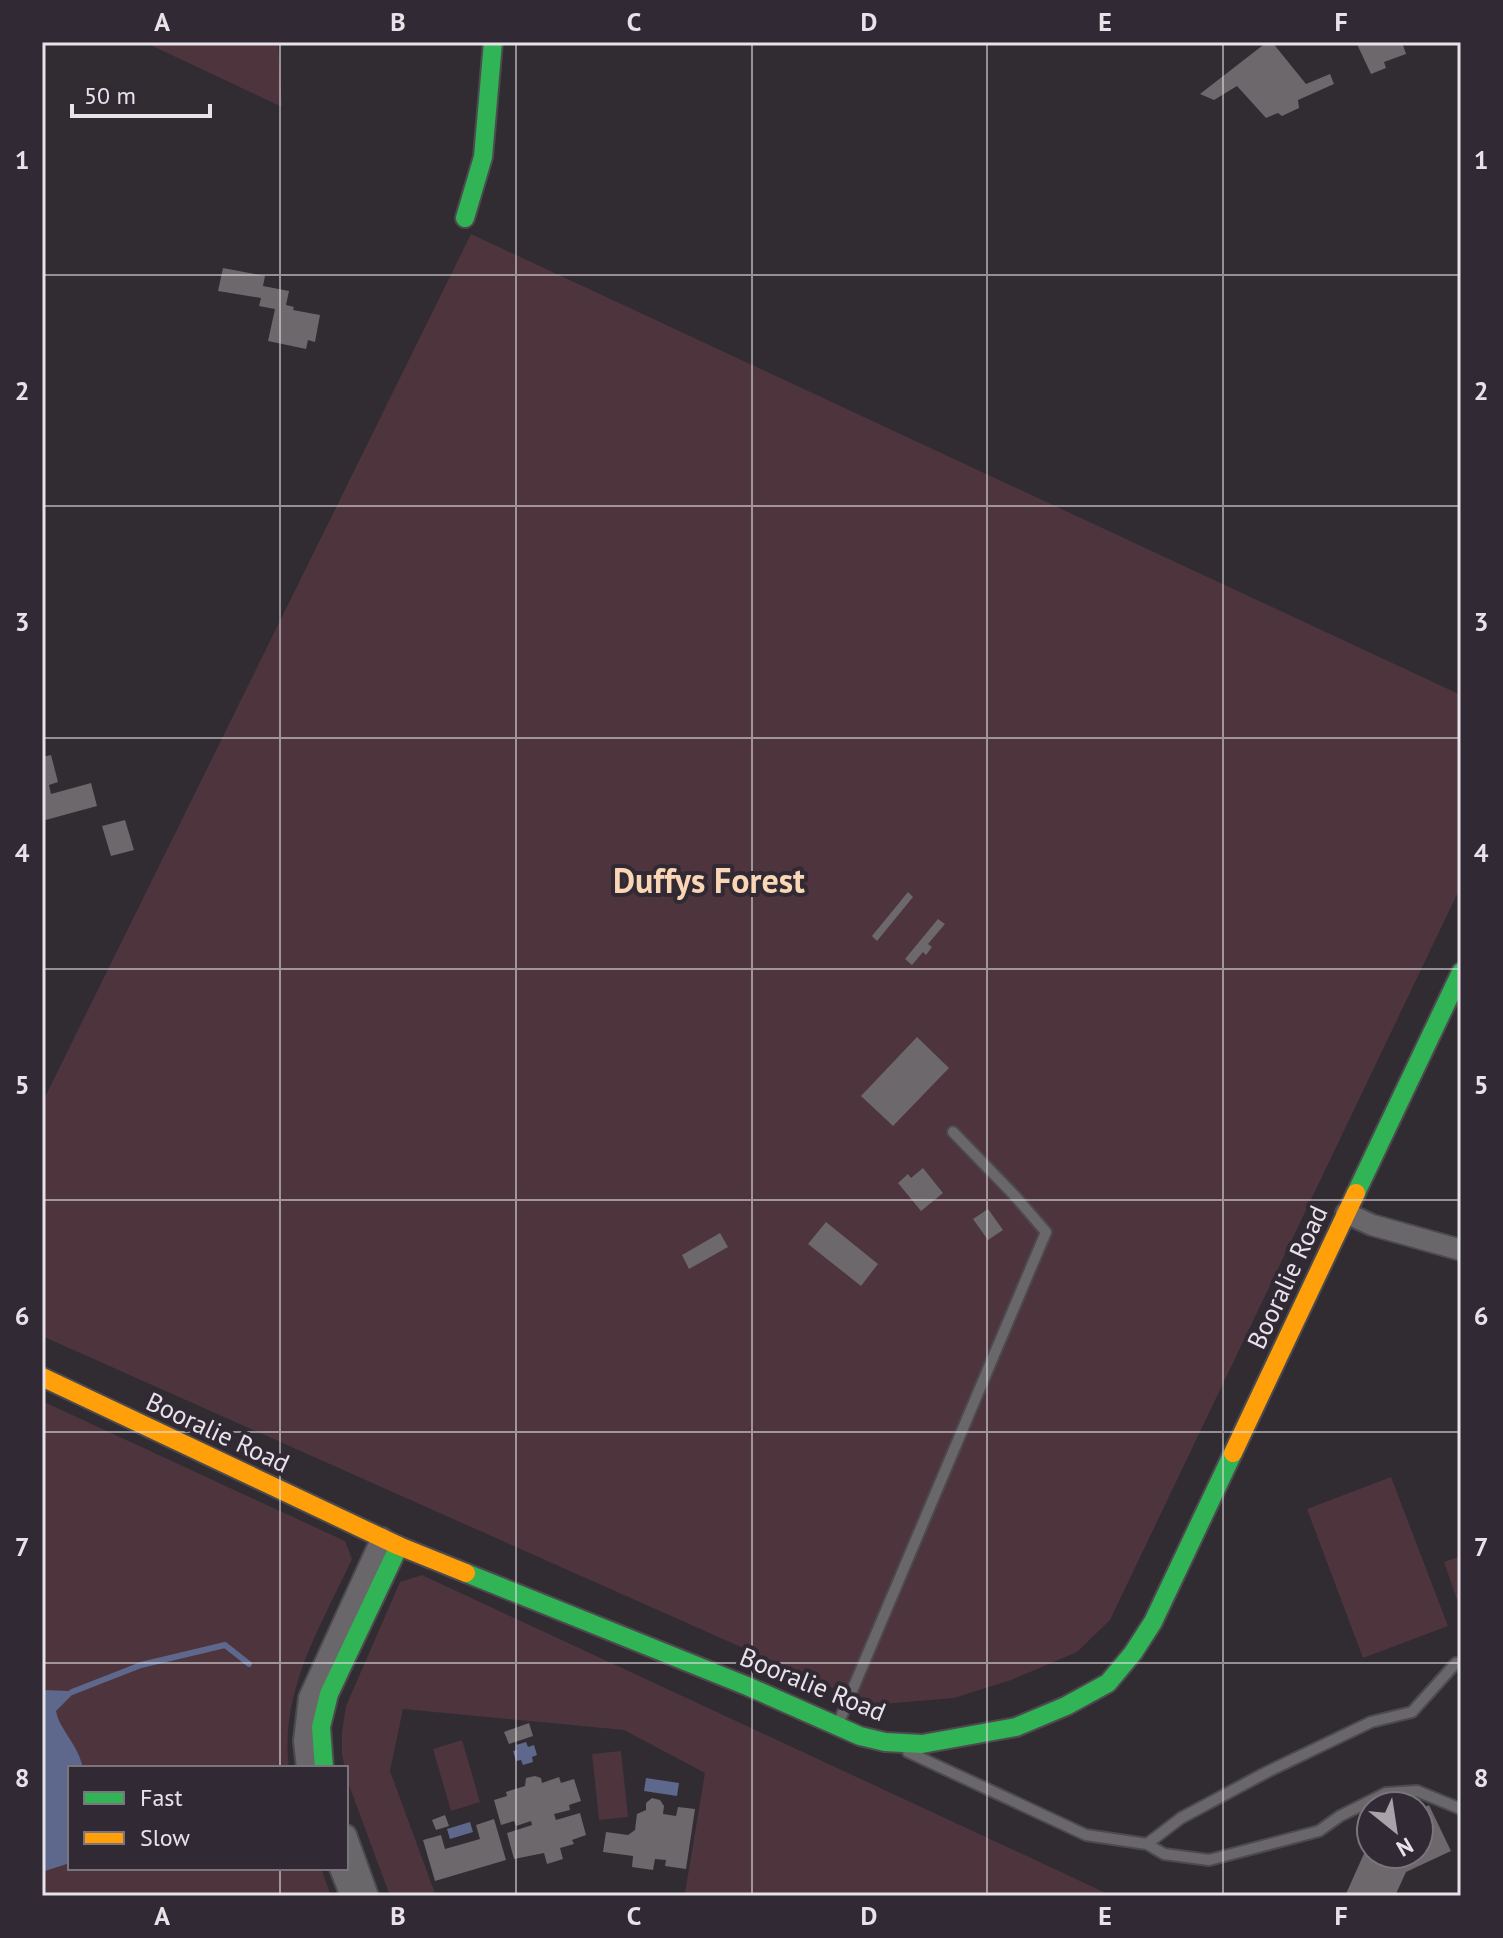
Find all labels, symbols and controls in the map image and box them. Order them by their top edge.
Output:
text: A [154,5,170,38]
text: B [390,5,406,38]
text: C [627,5,641,38]
text: D [861,5,877,38]
text: E [1098,5,1112,38]
text: F [1334,5,1348,38]
scale bar [72,68,210,118]
text: 50 m [84,80,136,111]
text: 1 [15,143,29,176]
text: 1 [1474,143,1488,176]
text: 2 [15,374,29,407]
text: 2 [1474,374,1488,407]
text: 3 [15,605,29,638]
text: 3 [1474,605,1488,638]
text: 4 [15,836,30,869]
text: 4 [1474,836,1489,869]
district label: Duffys Forest [613,858,805,902]
text: 5 [15,1068,29,1101]
text: 5 [1474,1068,1488,1101]
street label: Booralie Road [1239,1200,1335,1354]
text: 6 [15,1299,29,1332]
text: 6 [1474,1299,1488,1332]
street label: Booralie Road [141,1384,295,1480]
text: 7 [15,1530,29,1563]
text: 7 [1474,1530,1488,1563]
street label: Booralie Road [735,1640,891,1728]
text: 8 [15,1761,29,1794]
text: 8 [1474,1761,1488,1794]
legend [68,1766,348,1870]
text: Fast [140,1782,183,1813]
north arrow [1355,1790,1435,1870]
text: Slow [140,1822,190,1853]
text: N [1392,1832,1418,1863]
text: A [154,1899,170,1932]
text: B [390,1899,406,1932]
text: C [627,1899,641,1932]
text: D [861,1899,877,1932]
text: E [1098,1899,1112,1932]
text: F [1334,1899,1348,1932]

